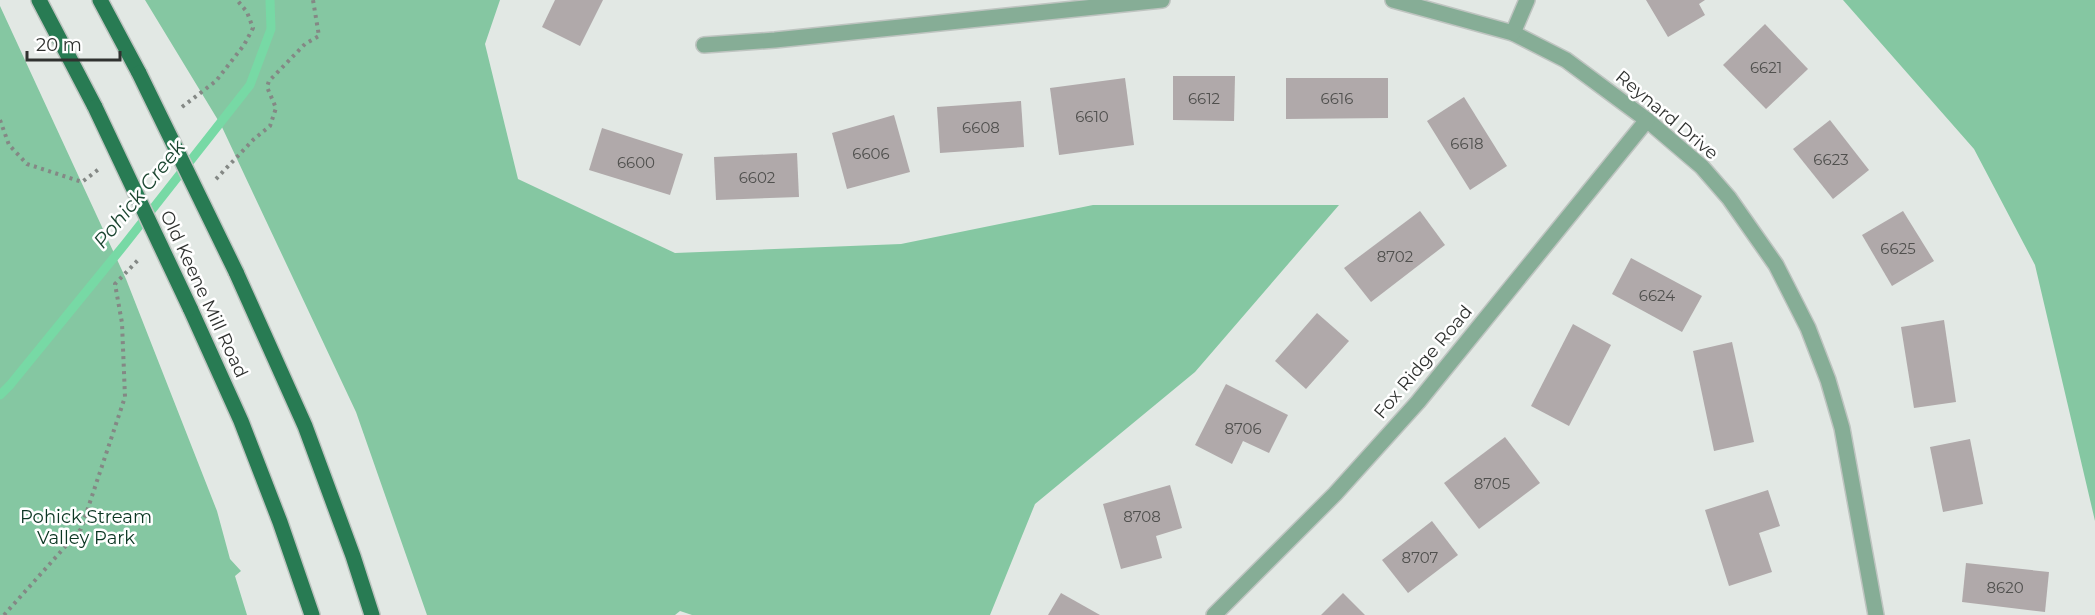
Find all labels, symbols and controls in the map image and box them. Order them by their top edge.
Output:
scale bar [27,24,120,62]
text: 20 m [36,34,82,56]
house number: 6621 [1750,58,1782,77]
street label: Reynard Drive [1611,66,1723,164]
house number: 6612 [1188,89,1220,108]
house number: 6616 [1321,89,1353,108]
house number: 6610 [1075,107,1109,126]
house number: 6608 [962,118,1000,137]
water label: Pohick Creek [88,134,191,253]
house number: 6618 [1450,134,1484,153]
house number: 6606 [852,144,890,163]
house number: 6623 [1813,150,1849,169]
house number: 6600 [617,153,655,172]
house number: 6602 [739,168,775,187]
street label: Old Keene Mill Road [156,207,252,381]
house number: 6625 [1880,239,1916,258]
house number: 8702 [1377,247,1413,266]
house number: 6624 [1639,286,1675,305]
street label: Fox Ridge Road [1369,301,1477,423]
house number: 8706 [1224,419,1262,438]
house number: 8705 [1474,474,1510,493]
park label: Pohick Stream Valley Park [20,506,152,549]
house number: 8708 [1123,507,1161,526]
house number: 8707 [1402,548,1439,567]
house number: 8620 [1986,578,2024,597]

